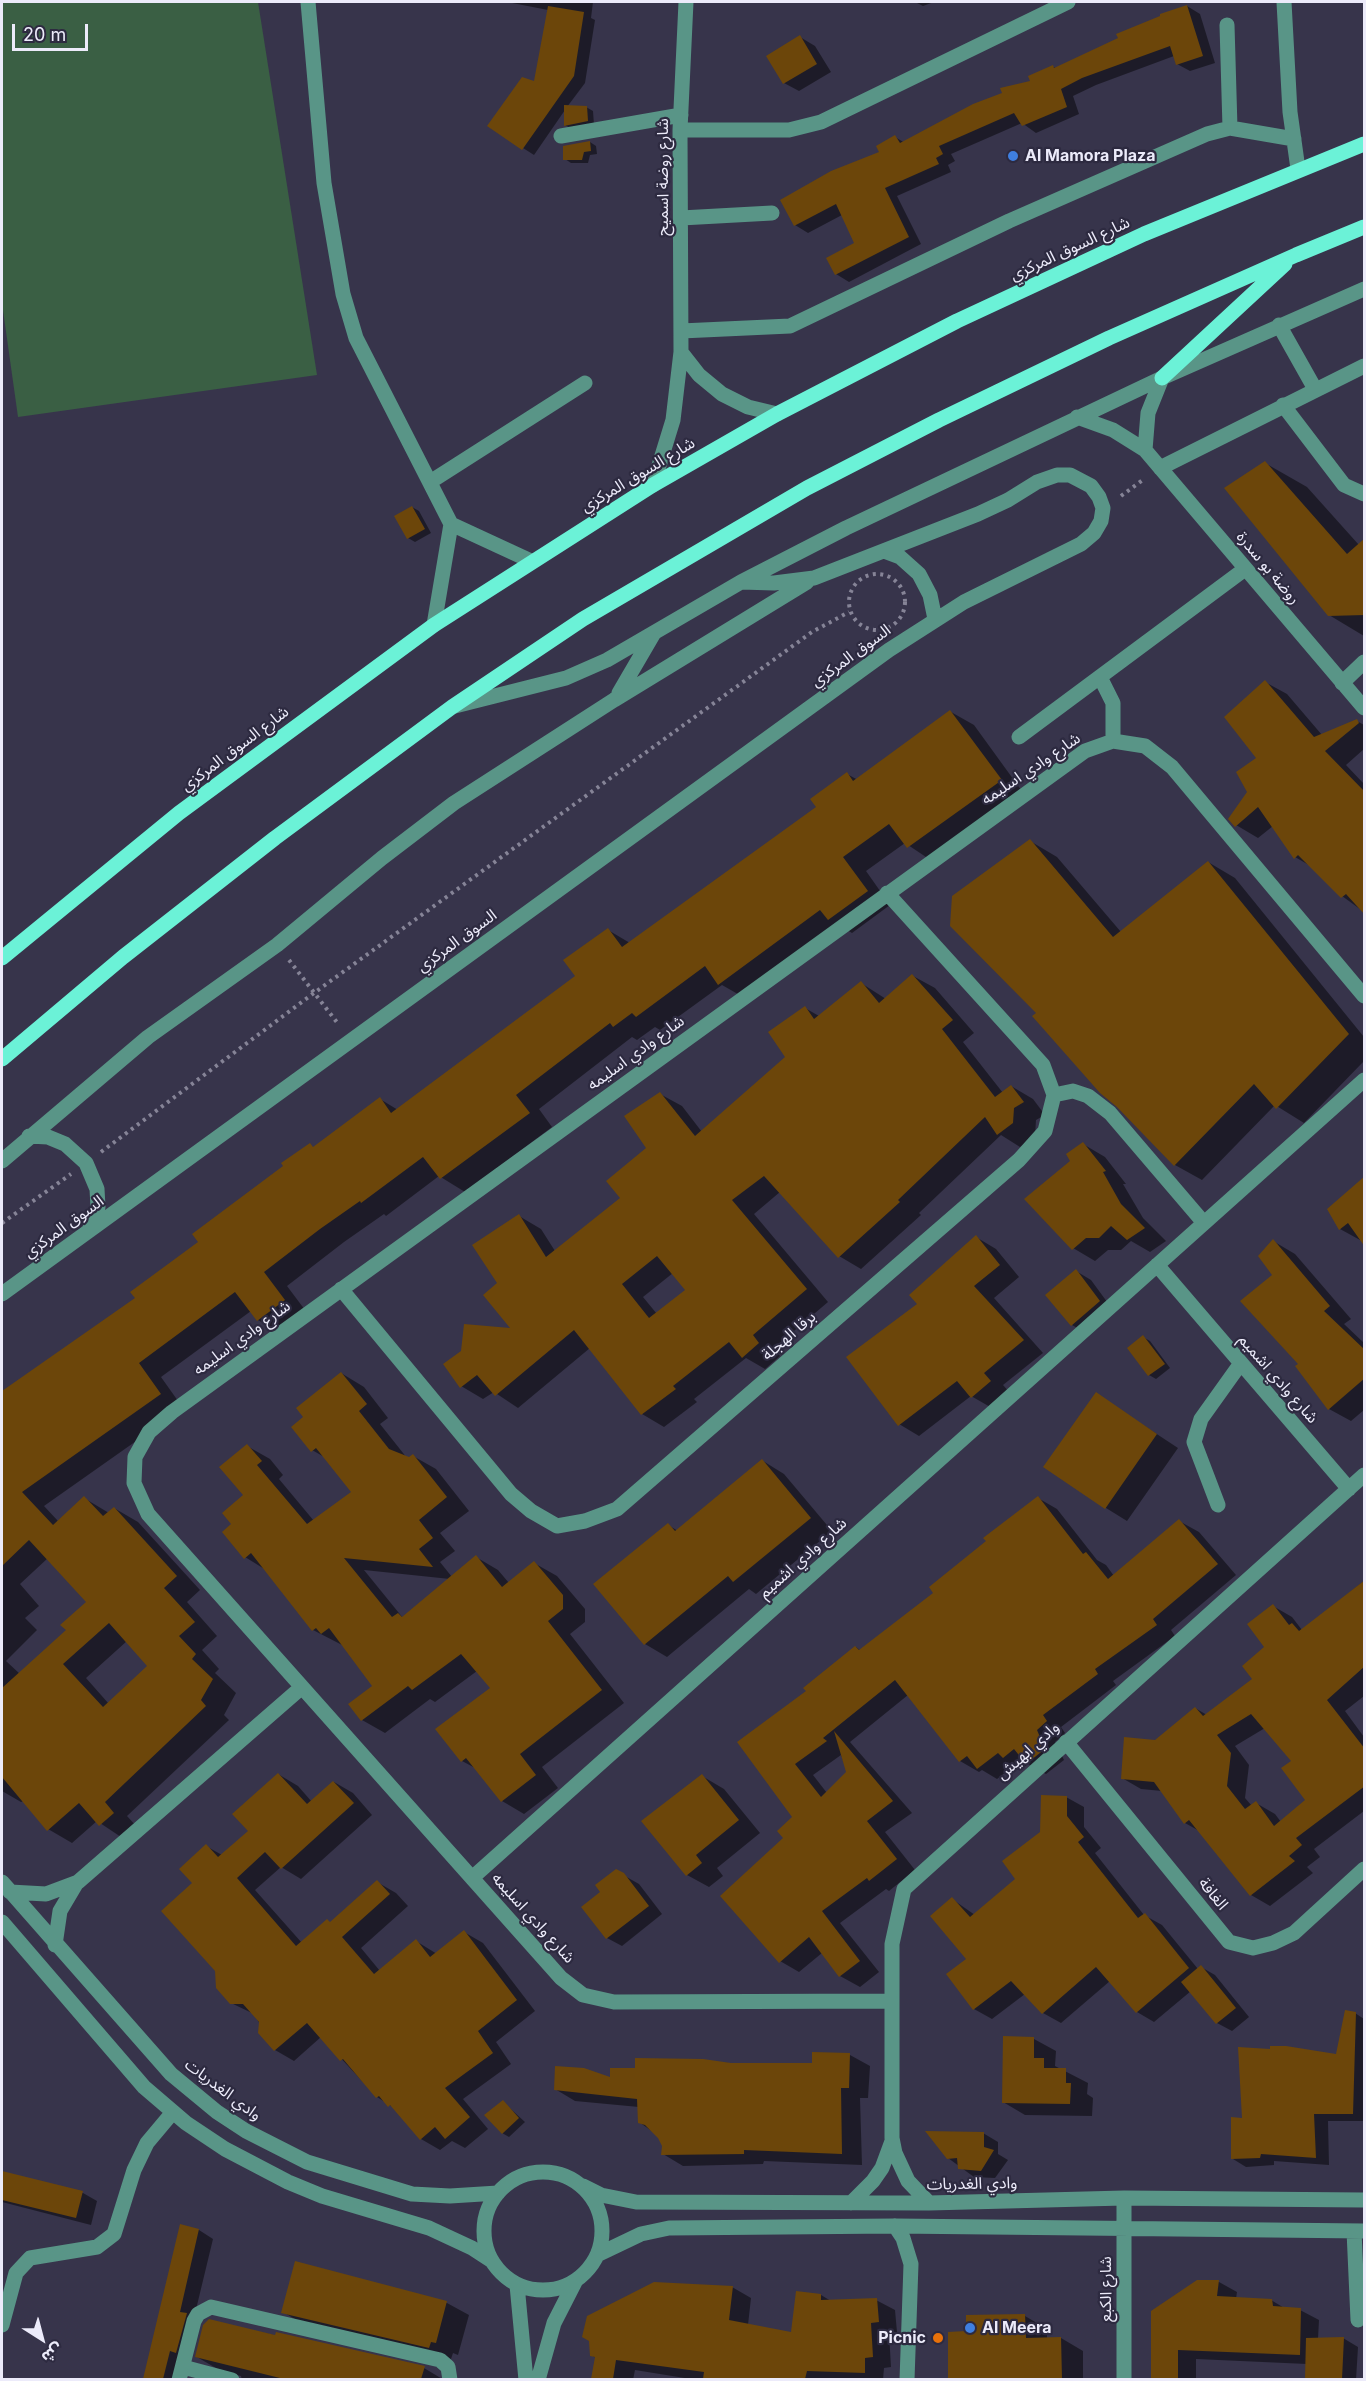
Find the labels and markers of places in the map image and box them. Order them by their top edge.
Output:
place label: Al Mamora Plaza [1025,146,1156,166]
marker: Al Mamora Plaza [1006,149,1020,163]
place label: Al Meera [982,2318,1052,2338]
marker: Al Meera [963,2321,977,2335]
place label: Picnic [878,2328,926,2348]
marker: Picnic [931,2331,945,2345]

